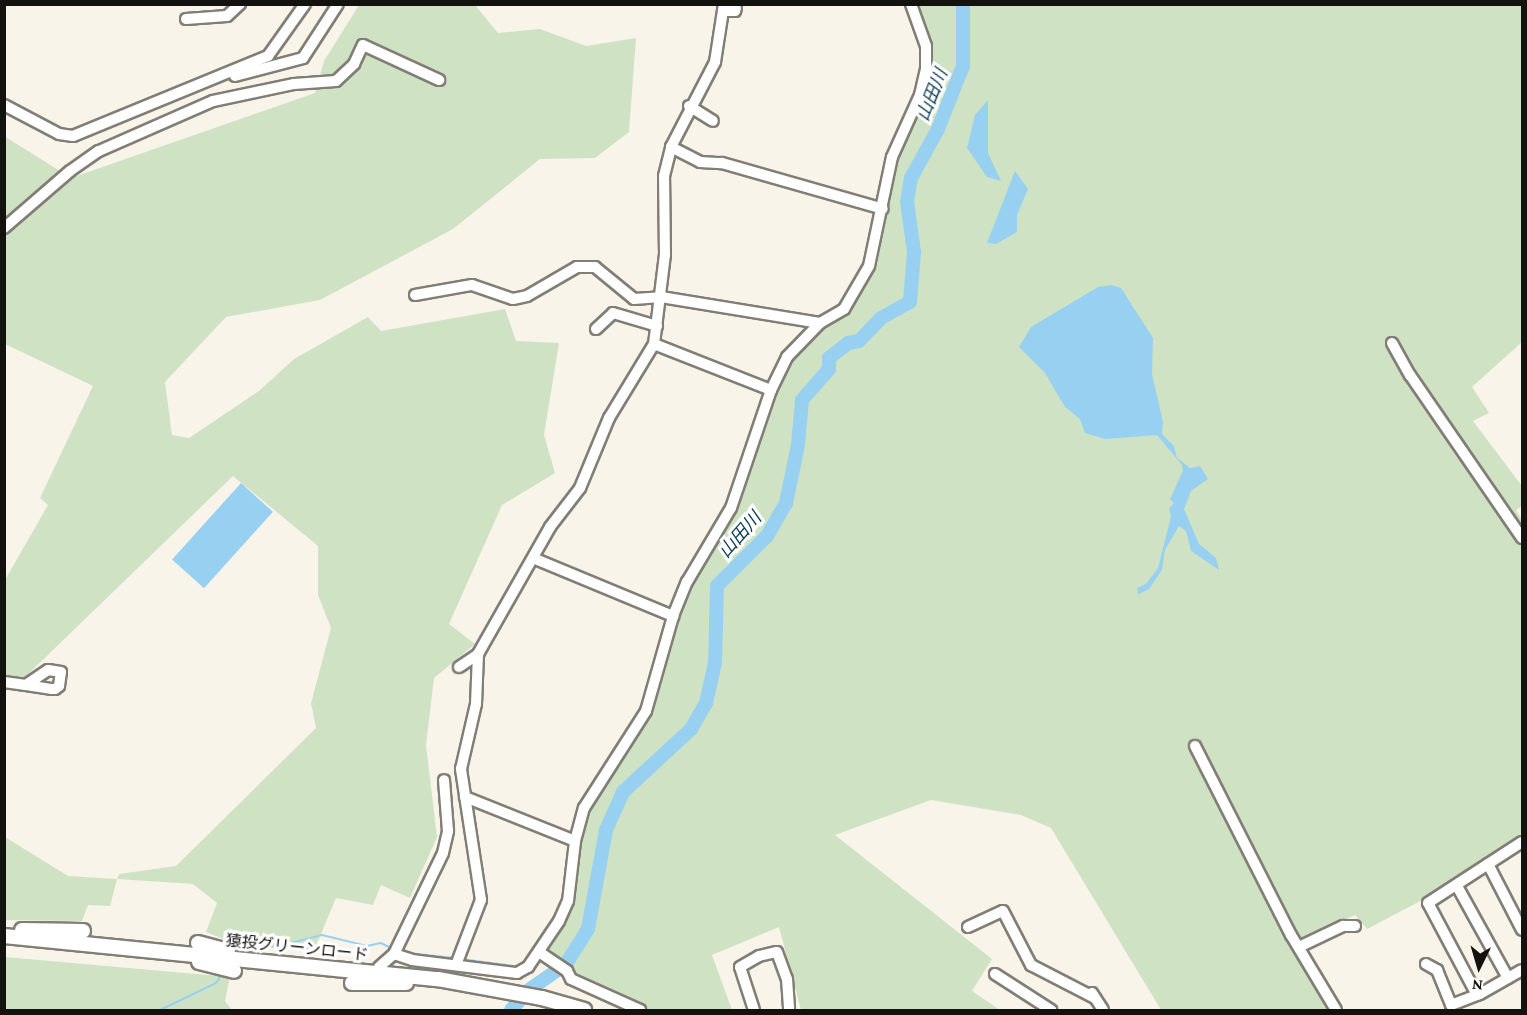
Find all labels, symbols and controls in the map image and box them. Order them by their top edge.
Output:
water label: 山田川 [912,66,952,124]
water label: 山田川 [714,508,766,562]
street label: 猿投グリーンロード [224,931,370,965]
north arrow [1449,937,1509,997]
text: N [1471,976,1484,994]

